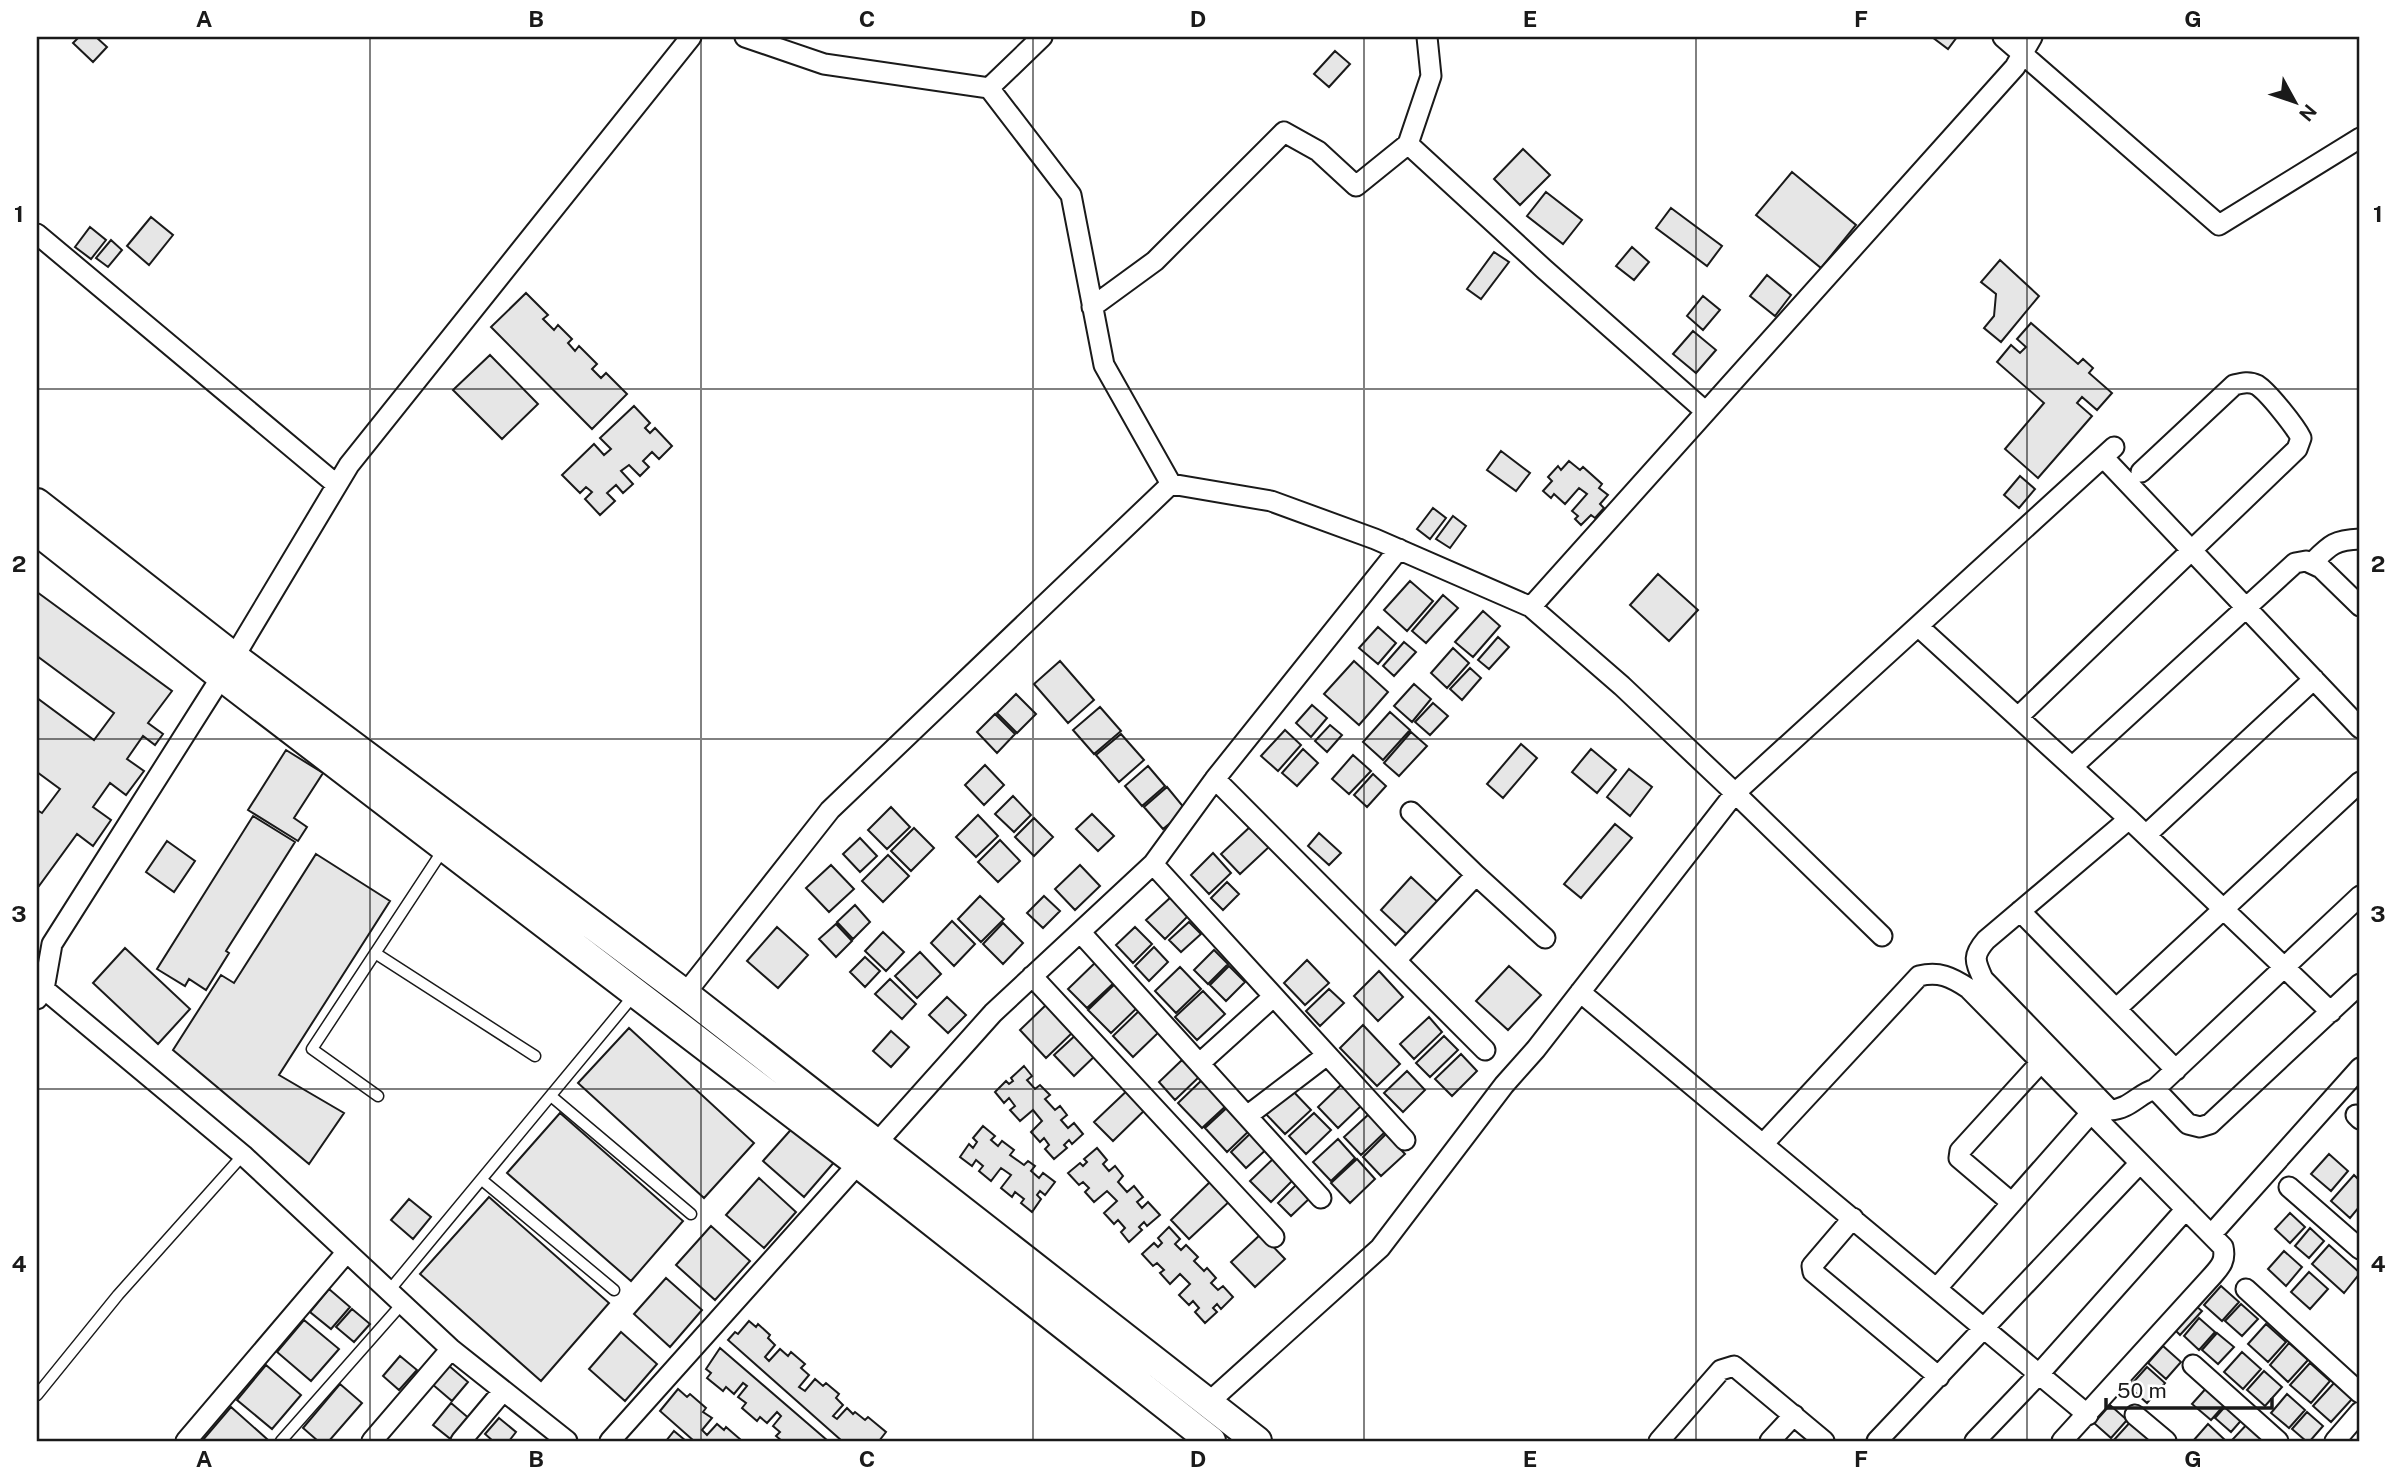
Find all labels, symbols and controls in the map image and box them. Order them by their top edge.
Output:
text: A [196,5,213,32]
text: B [528,5,544,32]
text: C [859,5,875,32]
text: D [1190,5,1206,32]
text: E [1523,5,1537,32]
text: F [1854,5,1868,32]
text: G [2184,5,2202,32]
north arrow [2260,66,2330,136]
text: N [2295,100,2321,126]
text: 1 [14,200,24,227]
text: 1 [2373,200,2383,227]
text: 2 [12,550,26,577]
text: 2 [2371,550,2385,577]
text: 3 [11,900,27,927]
text: 3 [2370,900,2386,927]
text: 4 [11,1250,27,1277]
text: 4 [2370,1250,2386,1277]
scale bar [2106,1366,2273,1410]
text: 50 m [2117,1378,2167,1403]
text: A [196,1445,213,1472]
text: B [528,1445,544,1472]
text: C [859,1445,875,1472]
text: D [1190,1445,1206,1472]
text: E [1523,1445,1537,1472]
text: F [1854,1445,1868,1472]
text: G [2184,1445,2202,1472]

